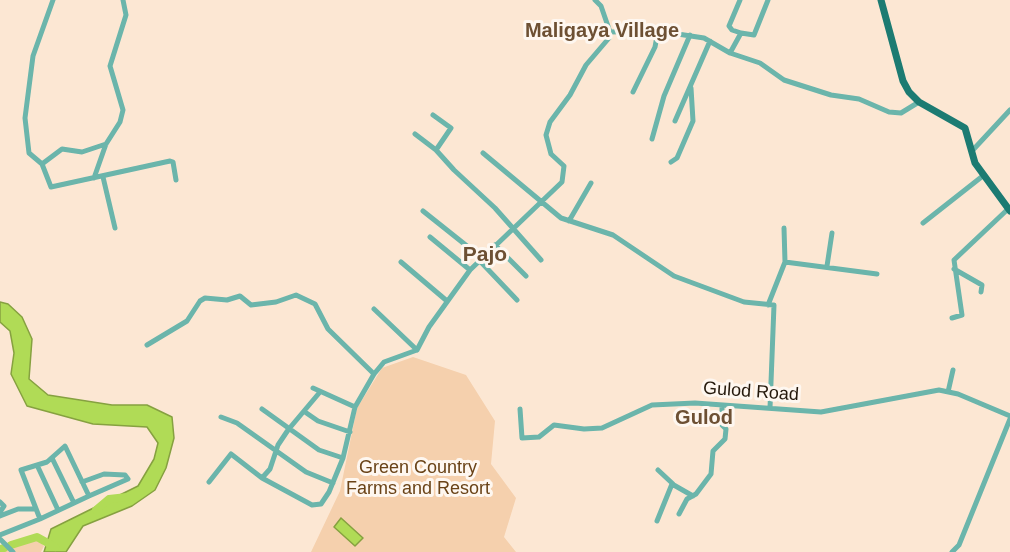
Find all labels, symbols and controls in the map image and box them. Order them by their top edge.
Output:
district label: Maligaya Village [525,19,679,43]
district label: Pajo [463,242,507,268]
street label: Gulod Road [702,378,800,406]
district label: Gulod [675,406,733,430]
park label: Green Country Farms and Resort [346,457,490,500]

